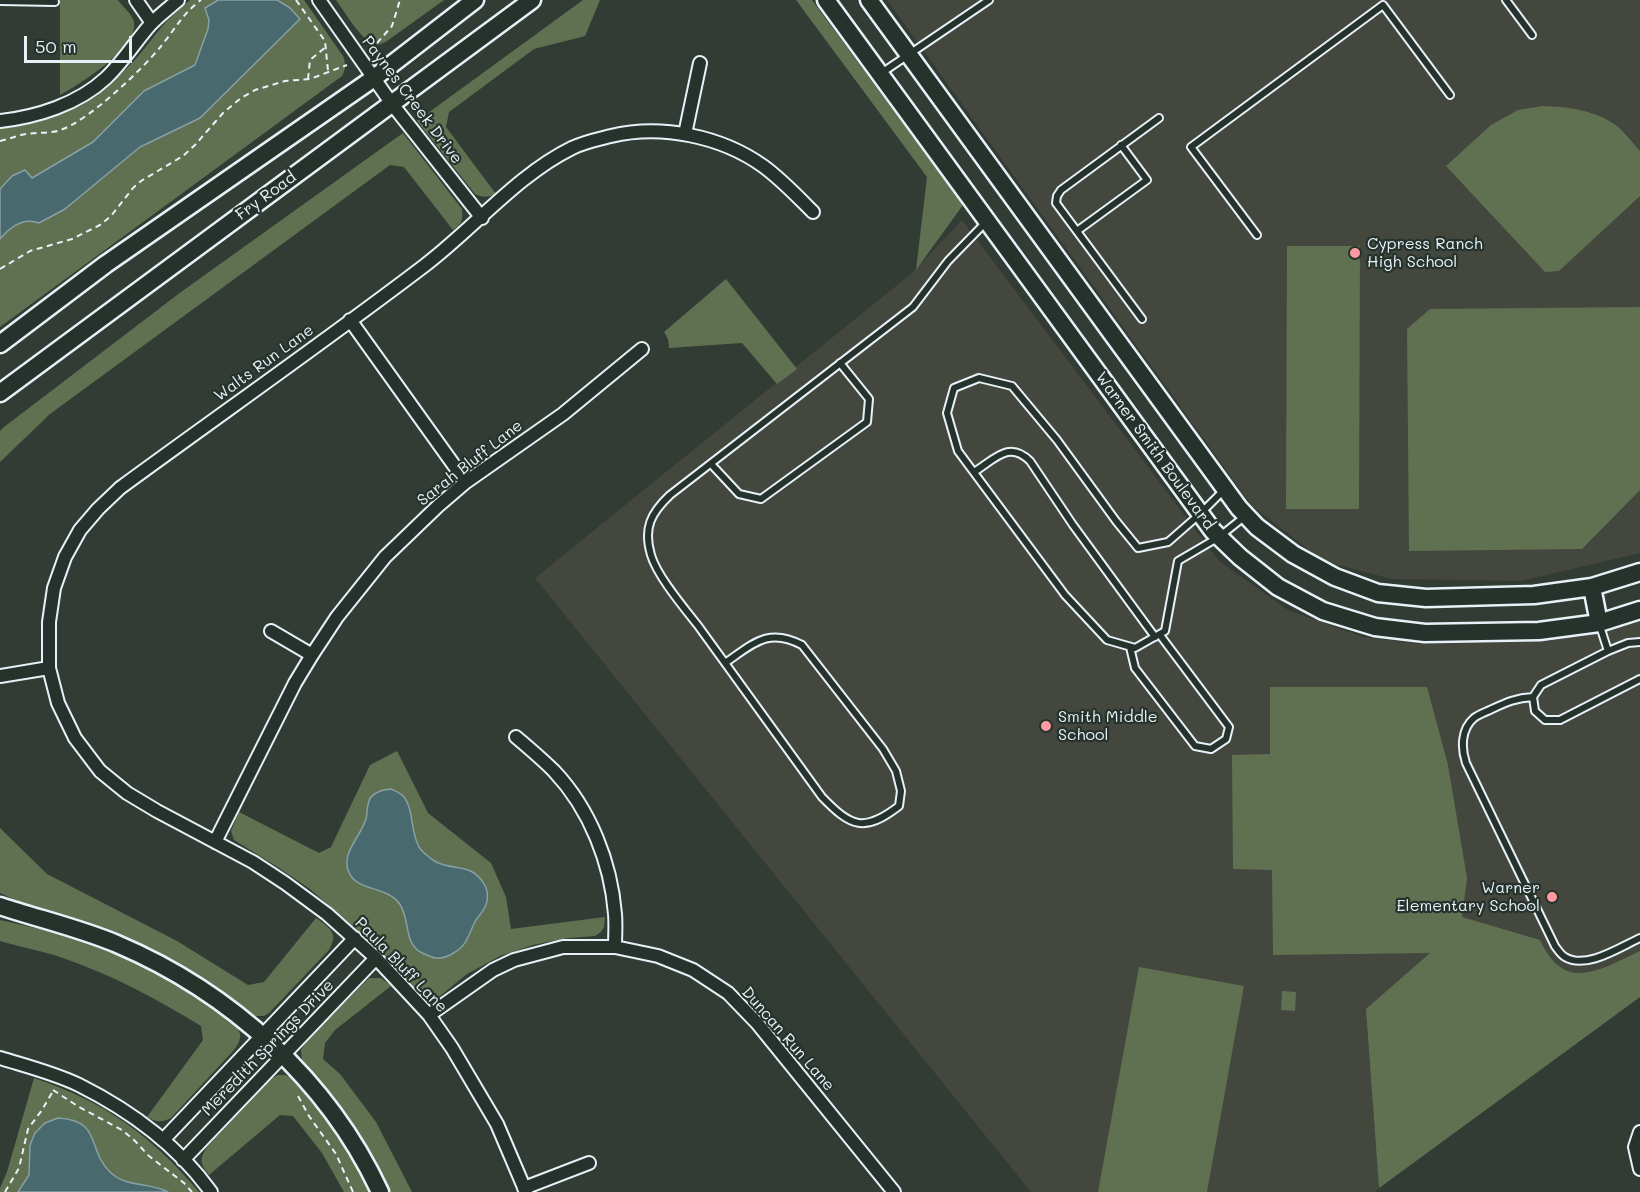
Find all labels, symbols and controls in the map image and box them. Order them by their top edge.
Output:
scale bar [27,24,135,62]
street label: Paynes Creek Drive [358,32,466,168]
text: 50 m [35,34,77,58]
street label: Fry Road [232,168,300,224]
place label: Cypress Ranch High School [1367,234,1483,272]
marker: Cypress Ranch High School [1348,246,1362,260]
street label: Walts Run Lane [211,321,317,405]
street label: Warner Smith Boulevard [1091,368,1219,534]
street label: Sarah Bluff Lane [413,416,527,510]
place label: Smith Middle School [1058,707,1158,745]
marker: Smith Middle School [1039,719,1053,733]
place label: Warner Elementary School [1396,878,1540,916]
marker: Warner Elementary School [1545,890,1559,904]
street label: Paula Bluff Lane [351,913,451,1017]
street label: Meredith Springs Drive [198,976,338,1120]
street label: Duncan Run Lane [737,983,839,1095]

